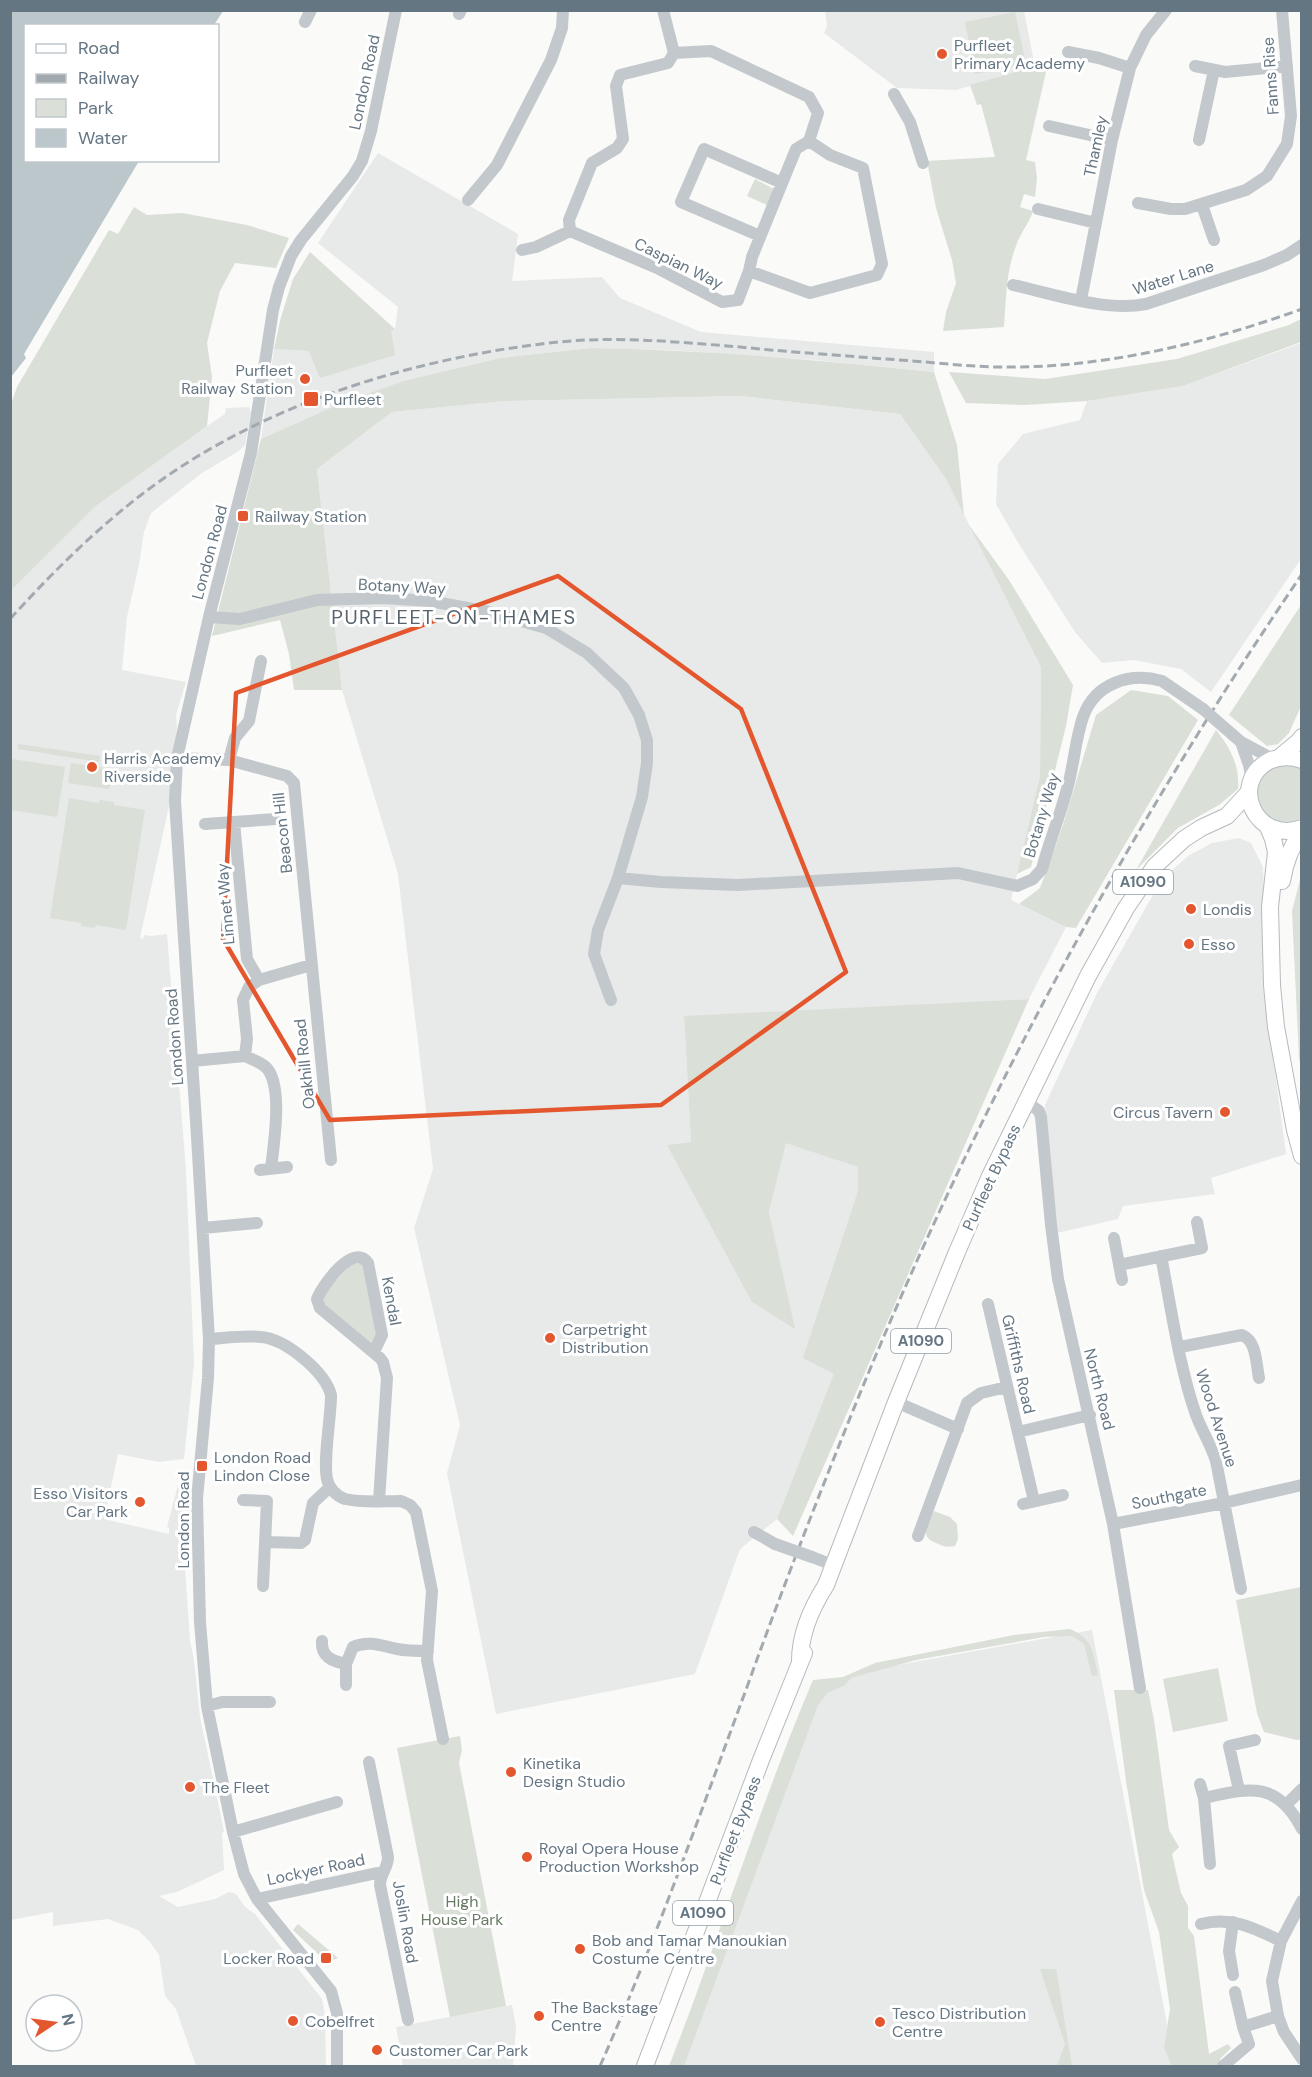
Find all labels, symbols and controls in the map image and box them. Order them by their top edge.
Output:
legend [24,24,219,162]
street label: London Road [344,32,385,132]
place label: Purfleet Primary Academy [954,35,1085,74]
text: Road [78,36,120,60]
street label: Fanns Rise [1257,36,1284,116]
marker: Purfleet Primary Academy [935,47,949,61]
text: Railway [78,66,140,90]
text: Park [78,96,114,120]
street label: Thamley [1079,113,1112,179]
text: Water [78,126,128,150]
street label: Caspian Way [631,233,727,294]
street label: Water Lane [1130,255,1216,300]
place label: Purfleet Railway Station [181,360,293,399]
marker: Purfleet Railway Station [298,372,312,386]
place label: Purfleet [324,389,382,410]
marker: Purfleet [302,390,320,408]
street label: London Road [187,503,232,602]
place label: Railway Station [255,506,367,527]
marker: Railway Station [236,509,250,523]
street label: Botany Way [358,574,447,599]
district label: PURFLEET-ON-THAMES [331,604,577,630]
place label: Harris Academy Riverside [104,748,222,787]
marker: Harris Academy Riverside [85,760,99,774]
street label: Botany Way [1019,770,1064,860]
street label: Beacon Hill [268,791,297,875]
street label: Linnet Way [211,862,240,946]
road number: A1090 [1113,870,1173,894]
place label: Londis [1203,899,1252,920]
marker: Londis [1184,902,1198,916]
place label: Esso [1201,934,1236,955]
marker: Esso [1182,937,1196,951]
street label: London Road [161,988,188,1086]
street label: Oakhill Road [289,1018,320,1110]
place label: Circus Tavern [1113,1102,1213,1123]
marker: Circus Tavern [1218,1105,1232,1119]
street label: Purfleet Bypass [958,1121,1025,1234]
street label: Kendal [377,1275,406,1327]
street label: Griffiths Road [997,1312,1040,1416]
place label: Carpetright Distribution [562,1319,649,1358]
road number: A1090 [891,1329,951,1353]
marker: Carpetright Distribution [543,1331,557,1345]
street label: North Road [1079,1346,1120,1432]
street label: Wood Avenue [1191,1366,1242,1470]
place label: London Road Lindon Close [214,1447,311,1486]
marker: London Road Lindon Close [195,1459,209,1473]
street label: London Road [173,1472,194,1568]
street label: Southgate [1130,1479,1208,1514]
place label: Esso Visitors Car Park [33,1483,128,1522]
marker: Esso Visitors Car Park [133,1495,147,1509]
place label: Kinetika Design Studio [523,1753,625,1792]
marker: Kinetika Design Studio [504,1765,518,1779]
street label: Purfleet Bypass [705,1773,766,1888]
place label: The Fleet [202,1777,270,1798]
marker: The Fleet [183,1780,197,1794]
place label: Royal Opera House Production Workshop [539,1838,699,1877]
street label: Lockyer Road [265,1849,367,1890]
marker: Royal Opera House Production Workshop [520,1850,534,1864]
street label: Joslin Road [388,1879,423,1965]
park label: High House Park [421,1891,503,1930]
road number: A1090 [673,1901,733,1925]
place label: Bob and Tamar Manoukian Costume Centre [592,1930,787,1969]
marker: Bob and Tamar Manoukian Costume Centre [573,1942,587,1956]
place label: Locker Road [223,1948,314,1969]
marker: Locker Road [319,1951,333,1965]
north arrow [24,1993,84,2053]
place label: The Backstage Centre [551,1997,658,2036]
place label: Tesco Distribution Centre [892,2003,1026,2042]
marker: The Backstage Centre [532,2009,546,2023]
place label: Cobelfret [305,2011,375,2032]
text: N [57,2012,80,2028]
marker: Cobelfret [286,2014,300,2028]
marker: Tesco Distribution Centre [873,2015,887,2029]
place label: Customer Car Park [389,2040,528,2061]
marker: Customer Car Park [370,2043,384,2057]

